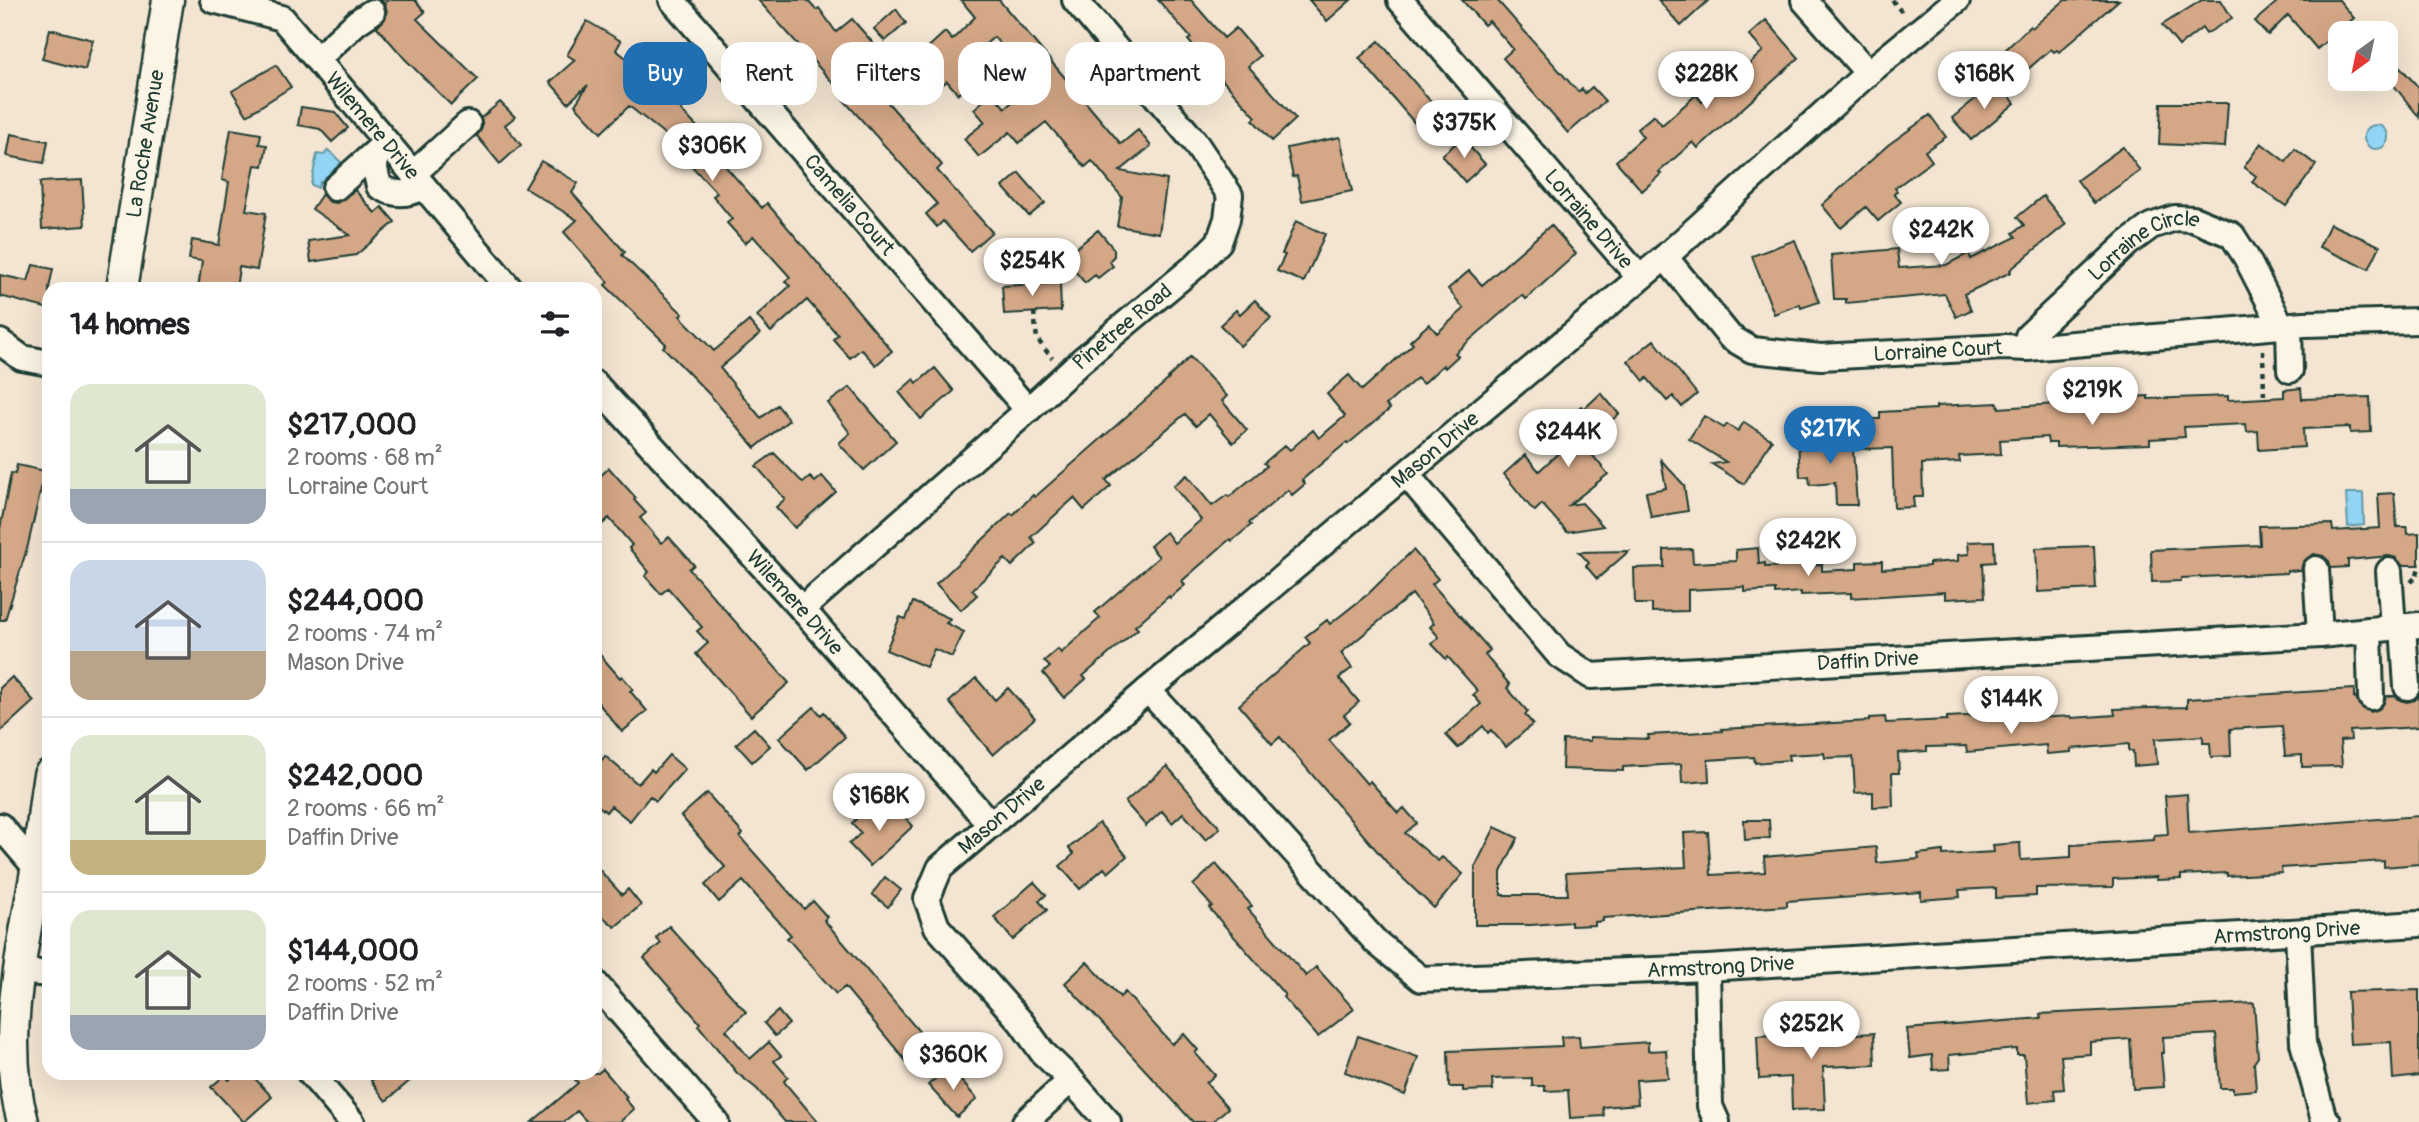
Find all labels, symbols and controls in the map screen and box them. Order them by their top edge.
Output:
north arrow [2328,21,2398,91]
map controls [2328,21,2398,91]
chip: Buy [623,42,707,105]
chip: Rent [721,42,817,105]
chip: Filters [831,42,944,105]
chip: New [958,42,1051,105]
chip: Apartment [1065,42,1225,105]
pin: $228K [1657,52,1755,111]
pin: $168K [1935,52,2033,111]
text: $228K [1674,59,1738,88]
text: $168K [1954,59,2014,88]
street label: Wilemere Drive [320,66,426,186]
street label: La Roche Avenue [120,67,170,220]
pin: $375K [1415,100,1513,160]
text: $375K [1432,108,1496,137]
pin: $306K [663,124,761,183]
text: $306K [678,131,746,160]
street label: Camelia Court [798,148,901,261]
street label: Lorraine Drive [1538,163,1640,275]
street label: Lorraine Circle [2082,204,2205,287]
pin: $242K [1892,208,1990,267]
text: $242K [1908,215,1974,244]
pin: $254K [983,238,1081,298]
text: $254K [1000,246,1065,275]
street label: Pinetree Road [1067,277,1178,376]
icon: filters [536,305,574,343]
text: 14 homes [70,306,190,343]
street label: Lorraine Court [1873,334,2004,368]
pin: $219K [2043,368,2141,427]
text: $219K [2062,375,2122,404]
street label: Mason Drive [1385,405,1485,494]
text: $217,000 [287,406,417,443]
pin: $217K [1781,406,1879,466]
pin: $244K [1519,410,1617,469]
icon: home [126,412,210,496]
text: $217K [1800,414,1860,443]
text: $244K [1535,417,1601,446]
text: 2 rooms · 68 m² [287,443,443,472]
text: Lorraine Court [287,472,428,501]
pin: $242K [1759,518,1857,578]
text: $242K [1775,526,1841,555]
street label: Wilemere Drive [741,544,850,661]
text: $244,000 [287,582,424,619]
icon: home [126,588,210,672]
text: 2 rooms · 74 m² [287,619,443,648]
street label: Daffin Drive [1816,644,1920,677]
text: Mason Drive [287,648,404,677]
pin: $144K [1962,676,2060,736]
text: $144K [1980,684,2042,713]
text: $242,000 [287,757,423,794]
icon: home [126,763,210,847]
street label: Mason Drive [952,770,1051,860]
pin: $168K [830,774,928,833]
text: $168K [849,781,909,810]
text: 2 rooms · 66 m² [287,794,444,823]
text: Daffin Drive [287,823,398,852]
street label: Armstrong Drive [2212,914,2362,950]
text: $144,000 [287,932,419,969]
icon: home [126,938,210,1022]
street label: Armstrong Drive [1647,949,1796,984]
text: 2 rooms · 52 m² [287,969,443,998]
text: Daffin Drive [287,998,398,1027]
pin: $252K [1762,1002,1860,1061]
text: $252K [1779,1009,1843,1038]
pin: $360K [904,1032,1002,1092]
text: $360K [919,1040,987,1069]

